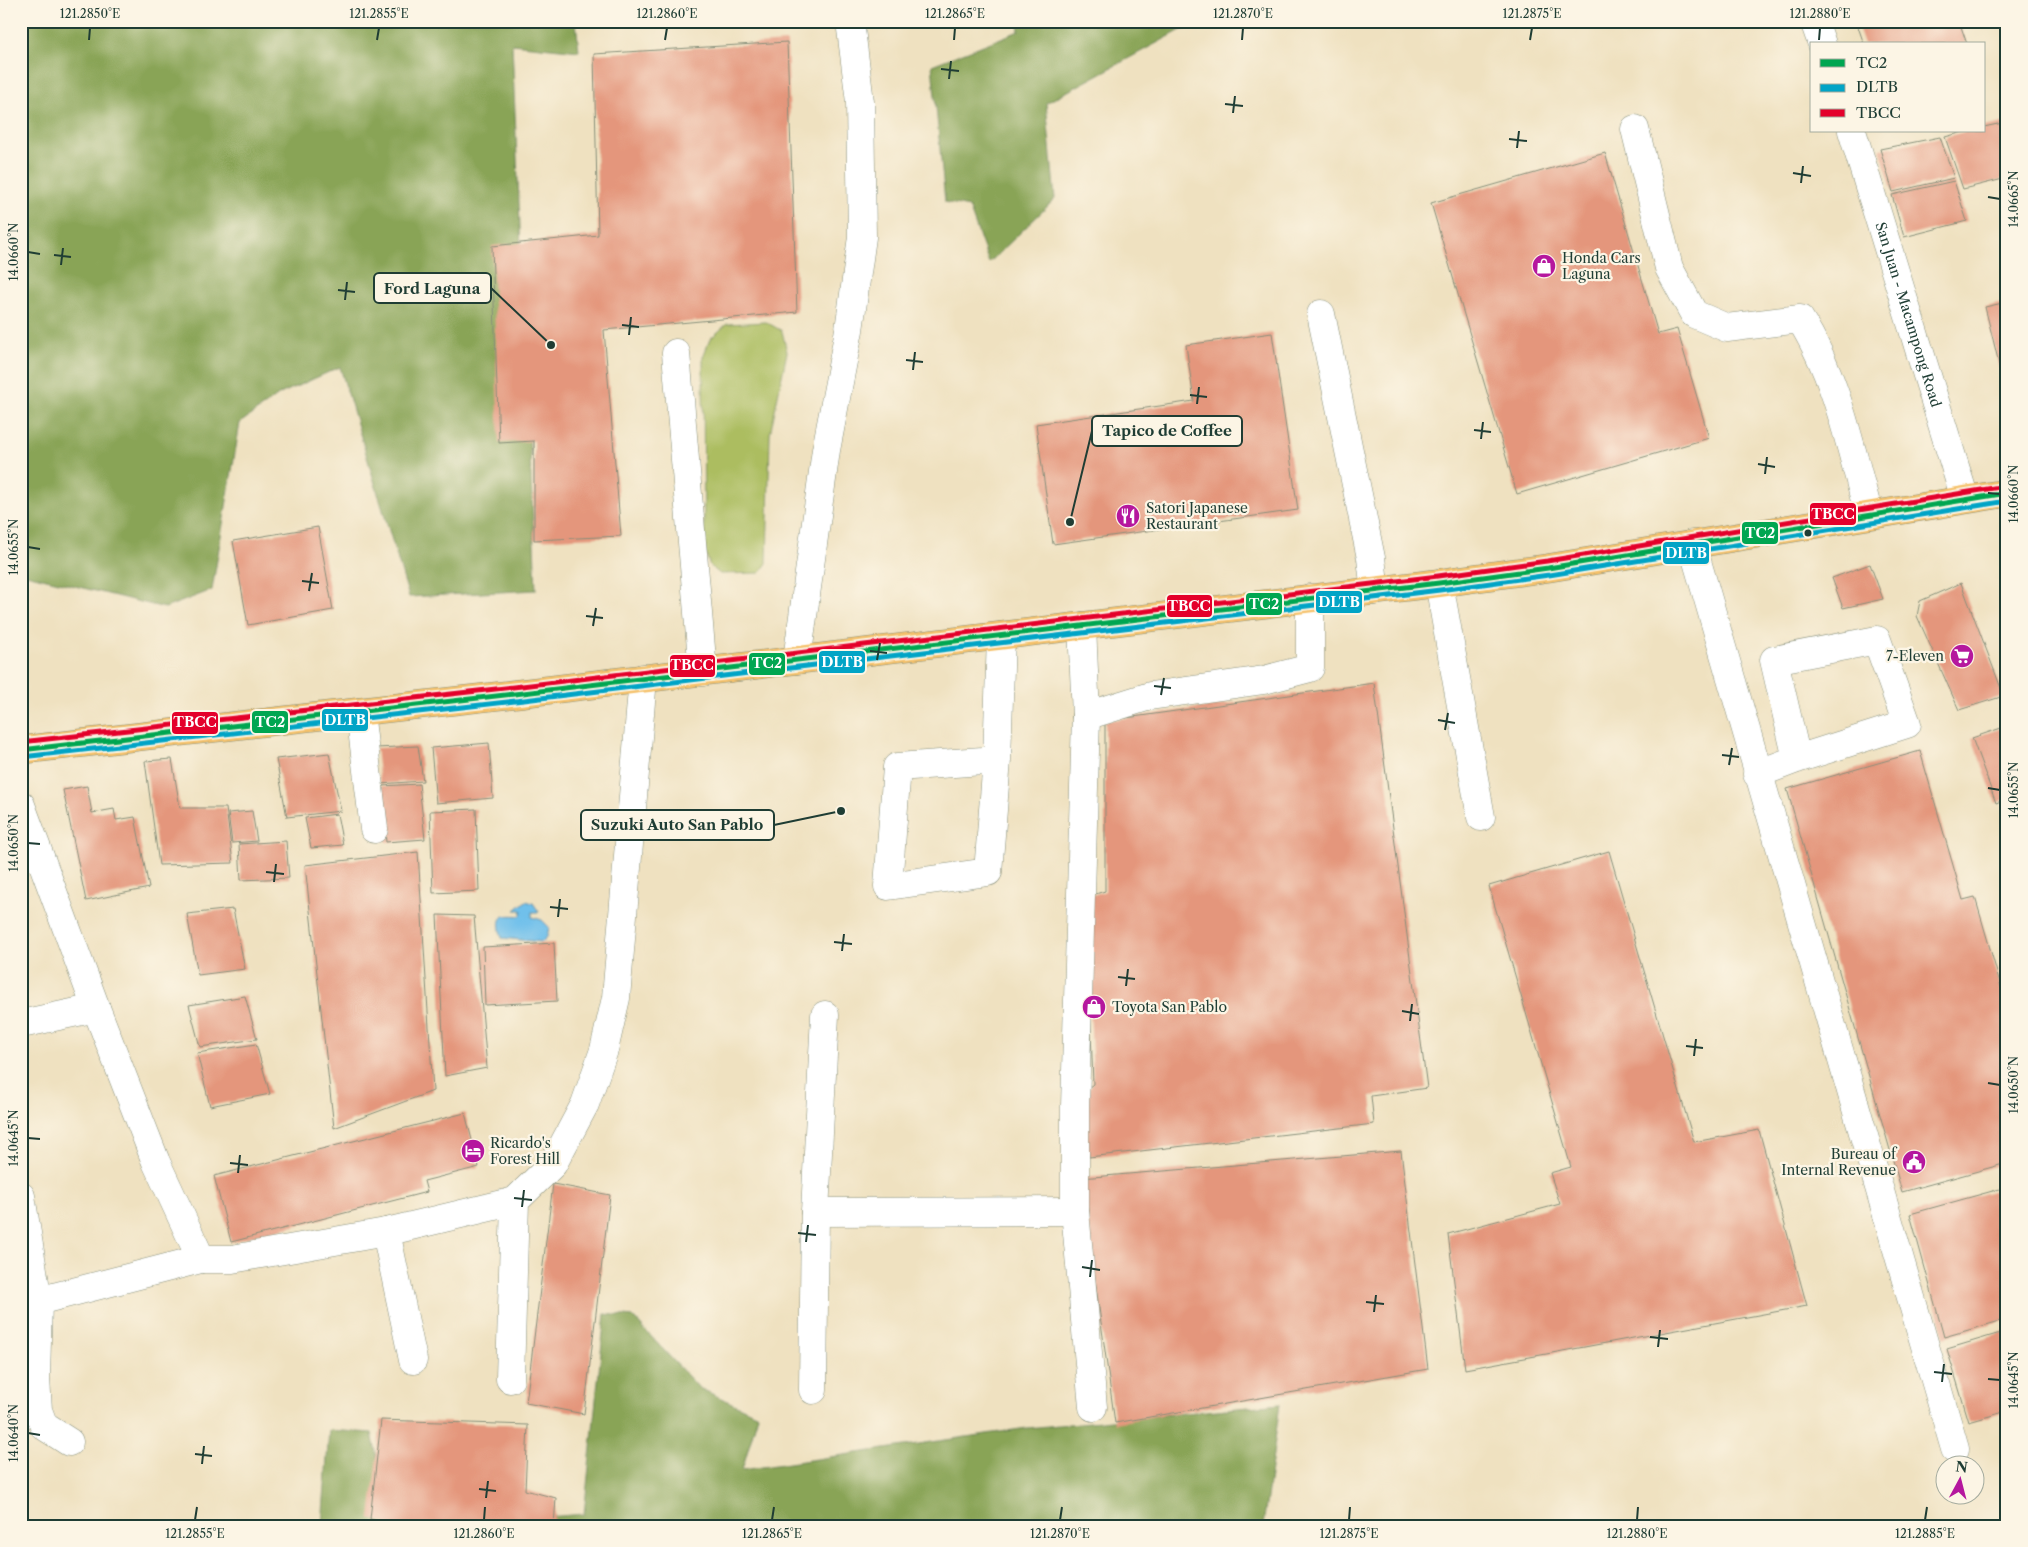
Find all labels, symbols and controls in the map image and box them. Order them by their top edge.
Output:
text: 121.2850°E [60,6,120,21]
text: 121.2855°E [349,6,409,21]
text: 121.2860°E [636,6,698,21]
text: 121.2865°E [925,6,985,21]
text: 121.2870°E [1213,6,1273,21]
text: 121.2875°E [1503,6,1561,21]
text: 121.2880°E [1789,6,1851,21]
legend [1810,42,1986,132]
text: TC2 [1856,53,1887,72]
text: DLTB [1856,77,1898,96]
text: TBCC [1856,103,1901,122]
text: 14.0665°N [2006,170,2021,228]
street label: San Juan - Macampong Road [1871,220,1945,410]
text: 14.0660°N [6,223,21,281]
place label: Honda Cars Laguna [1562,249,1641,283]
shop icon: Honda Cars Laguna [1531,253,1557,279]
callout: Ford Laguna [374,273,491,303]
text: Ford Laguna [384,279,481,298]
callout: Tapico de Coffee [1092,416,1242,446]
text: Tapico de Coffee [1102,421,1232,440]
text: 14.0660°N [2006,465,2021,523]
place label: Satori Japanese Restaurant [1146,499,1248,533]
line badge: TBCC [1809,502,1857,526]
restaurant icon: Satori Japanese Restaurant [1115,503,1141,529]
text: TBCC [1811,505,1855,523]
text: 14.0655°N [6,519,21,575]
line badge: TC2 [1741,521,1779,545]
text: TC2 [1745,524,1775,542]
unlabelled marker [1803,528,1813,538]
line badge: DLTB [1662,541,1710,565]
text: DLTB [1665,544,1707,562]
line badge: DLTB [1315,590,1363,614]
line badge: TC2 [1245,592,1283,616]
text: DLTB [1318,593,1360,611]
line badge: TBCC [1166,594,1213,618]
text: TC2 [1249,595,1279,613]
text: TBCC [1167,597,1211,615]
supermarket icon: 7-Eleven [1949,643,1975,669]
place label: 7-Eleven [1886,647,1944,665]
line badge: DLTB [818,650,866,674]
line badge: TC2 [748,652,786,676]
text: DLTB [821,653,863,671]
line badge: TBCC [669,654,716,678]
text: TC2 [752,654,782,672]
text: TBCC [670,656,714,674]
line badge: DLTB [321,708,369,732]
line badge: TC2 [251,710,289,734]
line badge: TBCC [171,711,219,735]
text: DLTB [324,711,366,729]
text: TBCC [173,713,217,731]
text: TC2 [255,713,285,731]
text: 14.0655°N [2006,762,2021,818]
callout: Suzuki Auto San Pablo [581,810,774,840]
text: 14.0650°N [6,814,21,872]
text: Suzuki Auto San Pablo [591,815,763,834]
shop icon: Toyota San Pablo [1081,994,1107,1020]
place label: Toyota San Pablo [1112,998,1227,1016]
text: 14.0650°N [2006,1056,2021,1114]
text: 14.0645°N [6,1109,21,1166]
place label: Ricardo's Forest Hill [490,1134,560,1168]
hotel icon: Ricardo's Forest Hill [460,1138,486,1164]
place label: Bureau of Internal Revenue [1781,1145,1898,1179]
public building icon: Bureau of Internal Revenue [1901,1149,1927,1175]
text: 14.0645°N [2006,1351,2021,1408]
text: 14.0640°N [6,1404,21,1462]
north arrow [1936,1454,1986,1504]
text: N [1954,1457,1969,1477]
text: 121.2855°E [165,1526,225,1541]
text: 121.2860°E [453,1526,515,1541]
text: 121.2865°E [742,1526,802,1541]
text: 121.2870°E [1030,1526,1090,1541]
text: 121.2875°E [1320,1526,1378,1541]
text: 121.2880°E [1606,1526,1668,1541]
text: 121.2885°E [1895,1526,1955,1541]

